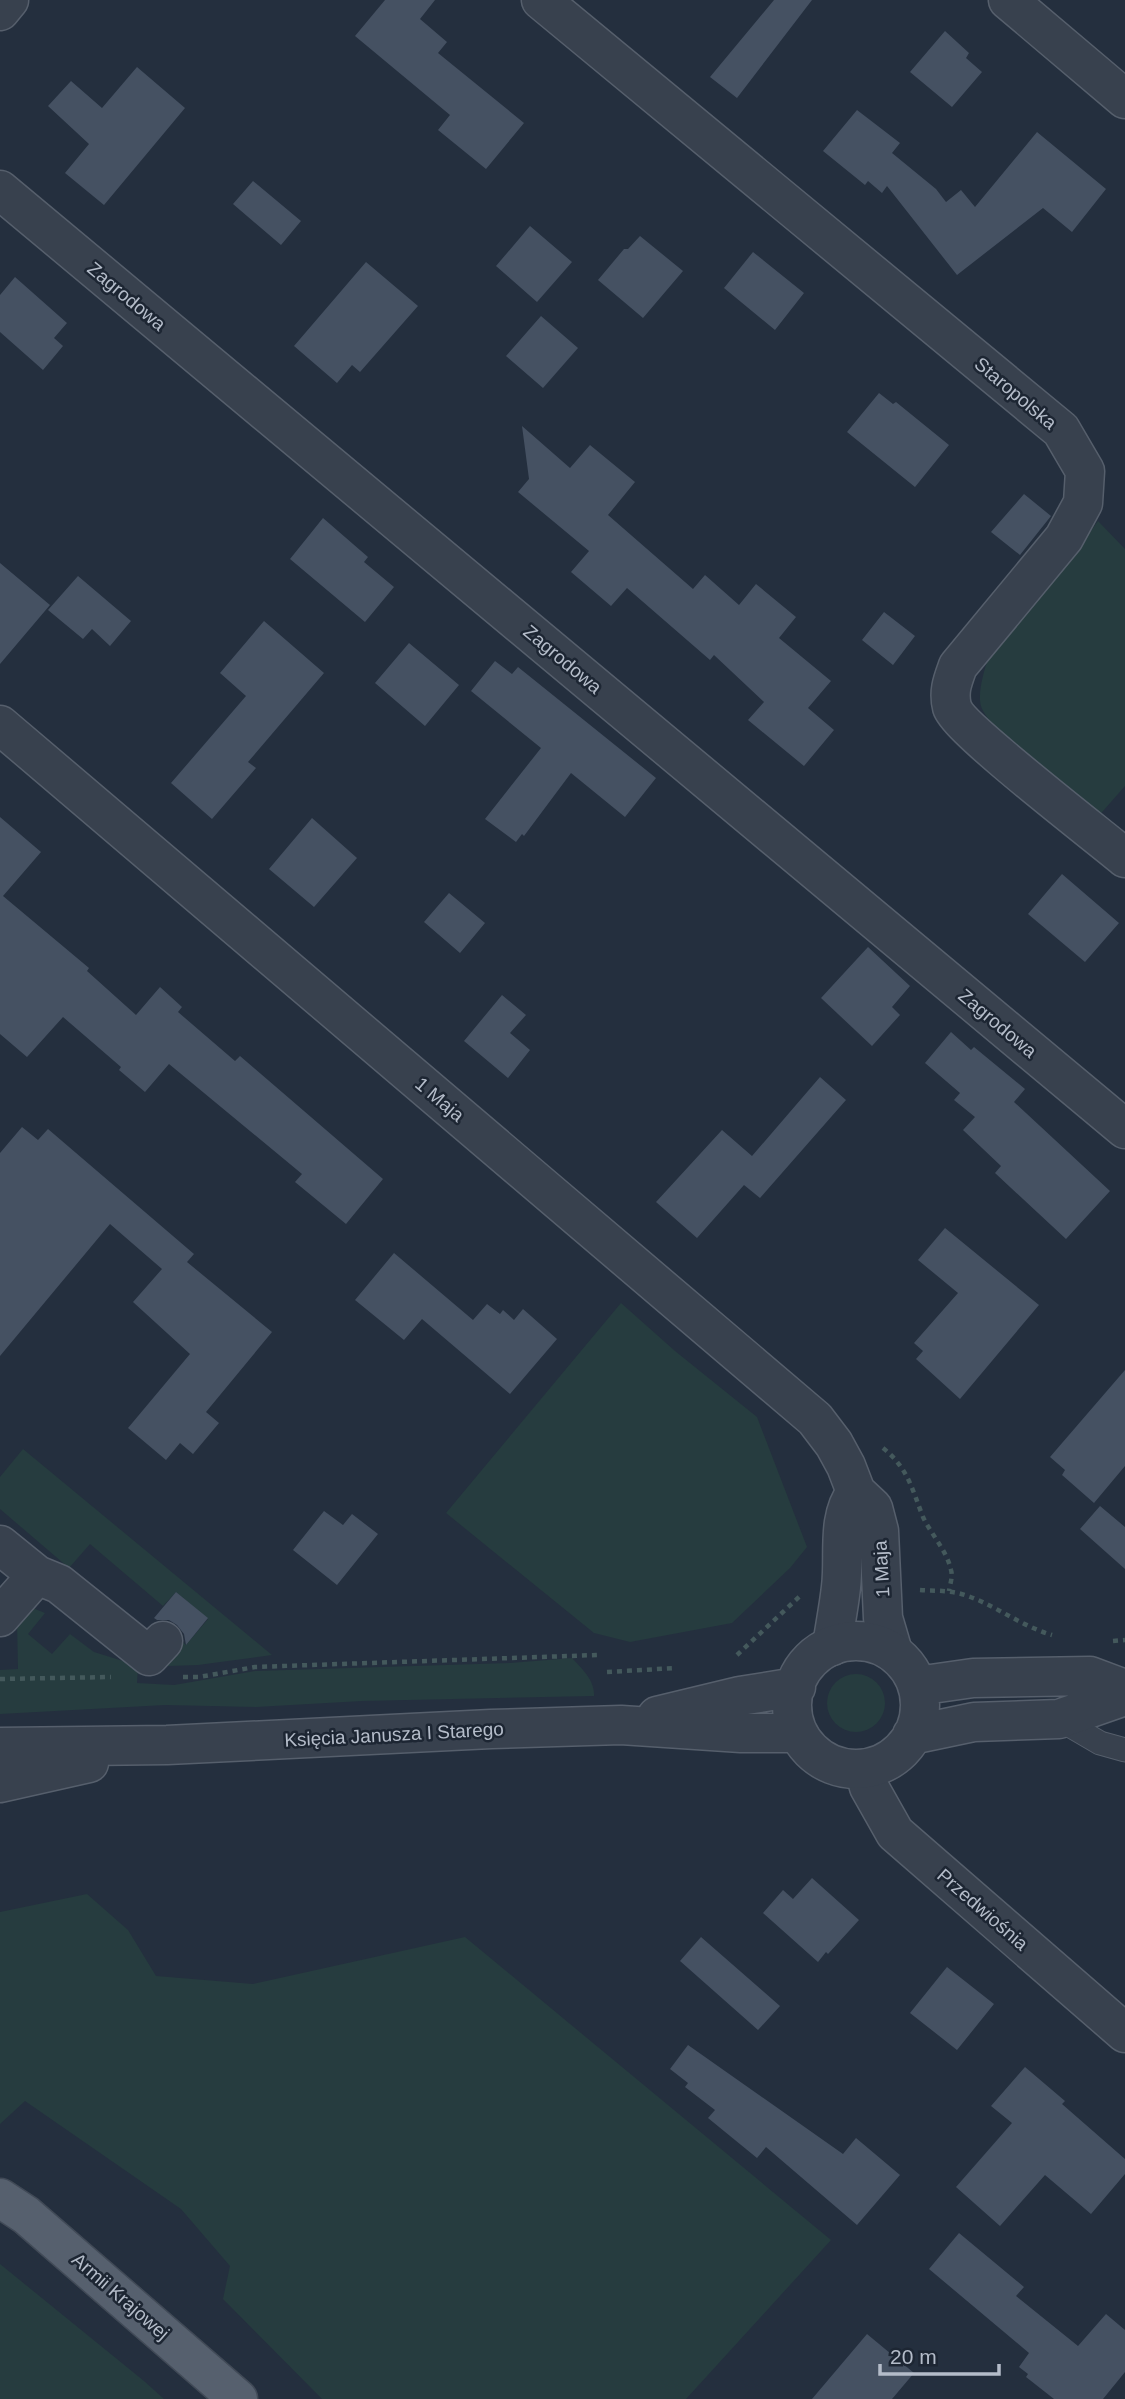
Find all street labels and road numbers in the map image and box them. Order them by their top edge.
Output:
street label: Zagrodowa [84,258,170,335]
street label: Staropolska [970,353,1061,434]
street label: Zagrodowa [520,621,606,698]
street label: Zagrodowa [955,985,1041,1062]
street label: 1 Maja [411,1073,469,1126]
street label: 1 Maja [869,1540,893,1598]
street label: Księcia Janusza I Starego [284,1718,504,1751]
street label: Przedwiośnia [933,1864,1033,1955]
street label: Armii Krajowej [68,2249,173,2344]

